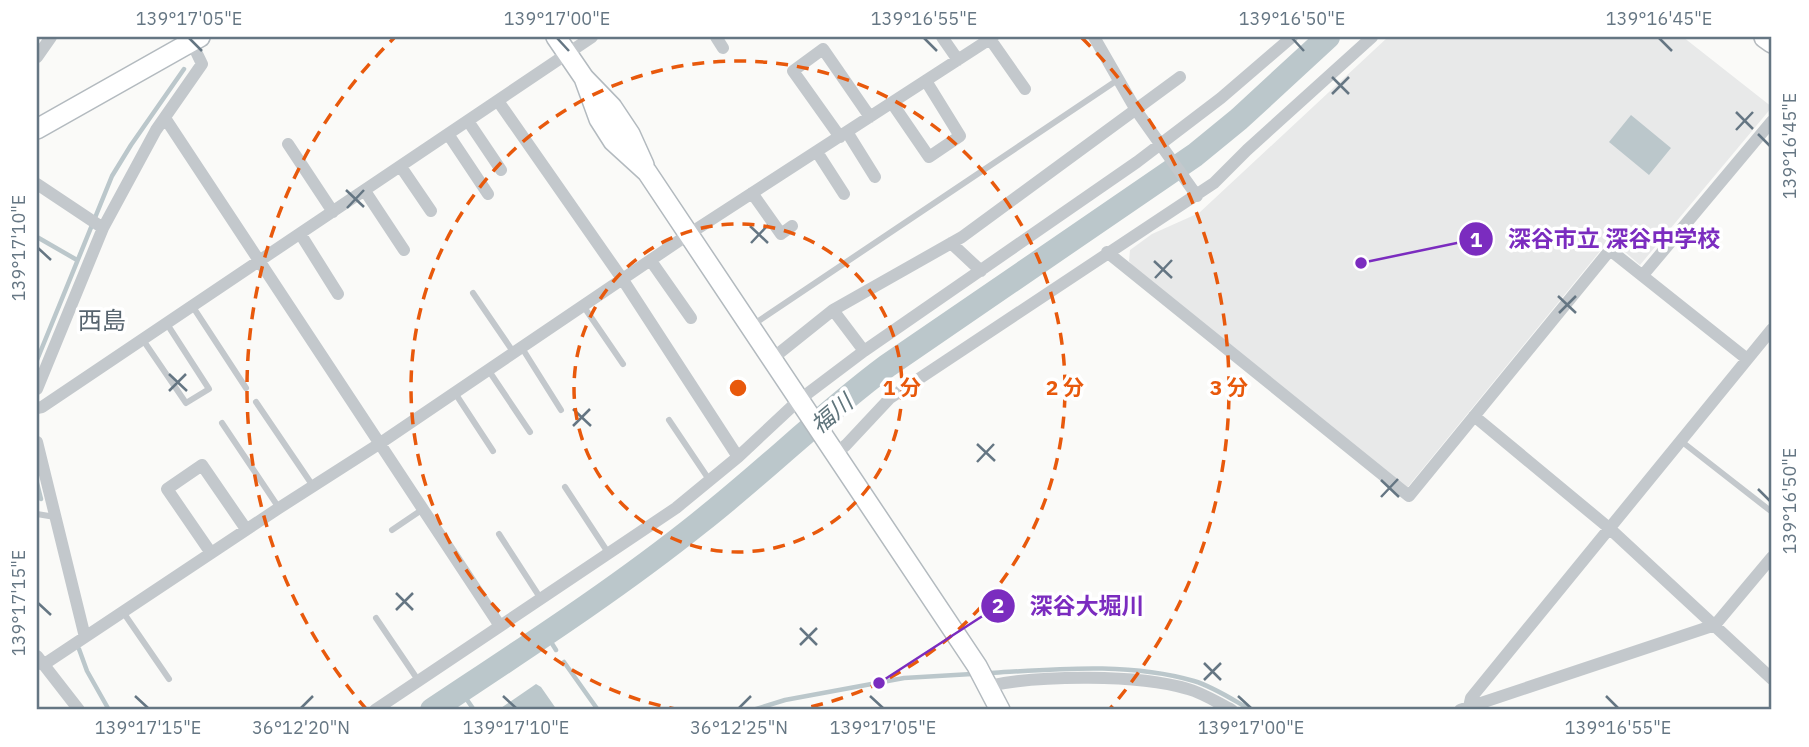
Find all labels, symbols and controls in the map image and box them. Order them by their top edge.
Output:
text: 139°17'05"E [136,7,242,30]
text: 139°17'00"E [504,7,610,30]
text: 139°16'55"E [871,7,977,30]
text: 139°16'50"E [1239,7,1345,30]
text: 139°16'45"E [1606,7,1712,30]
text: 139°16'45"E [1778,93,1801,199]
text: 139°17'10"E [7,195,30,301]
callout: 深谷市立 深谷中学校 [1458,217,1734,261]
text: 深谷市立 深谷中学校 [1508,223,1720,253]
text: 1 [1470,225,1483,253]
district label: 西島 [78,304,126,336]
text: 1 分 [883,373,921,401]
text: 2 分 [1046,373,1084,401]
text: 3 分 [1210,373,1248,401]
centre of rings [726,376,750,400]
water label: 福川 [804,385,861,439]
text: 139°16'50"E [1778,448,1801,554]
text: 139°17'15"E [7,550,30,656]
callout: 深谷大堀川 [981,584,1159,628]
text: 深谷大堀川 [1030,590,1145,620]
text: 2 [992,591,1004,619]
text: 139°17'15"E [95,716,201,739]
text: 36°12'20"N [252,716,350,739]
text: 139°17'10"E [463,716,569,739]
text: 36°12'25"N [690,716,788,739]
text: 139°17'05"E [830,716,936,739]
text: 139°17'00"E [1198,716,1304,739]
text: 139°16'55"E [1565,716,1671,739]

